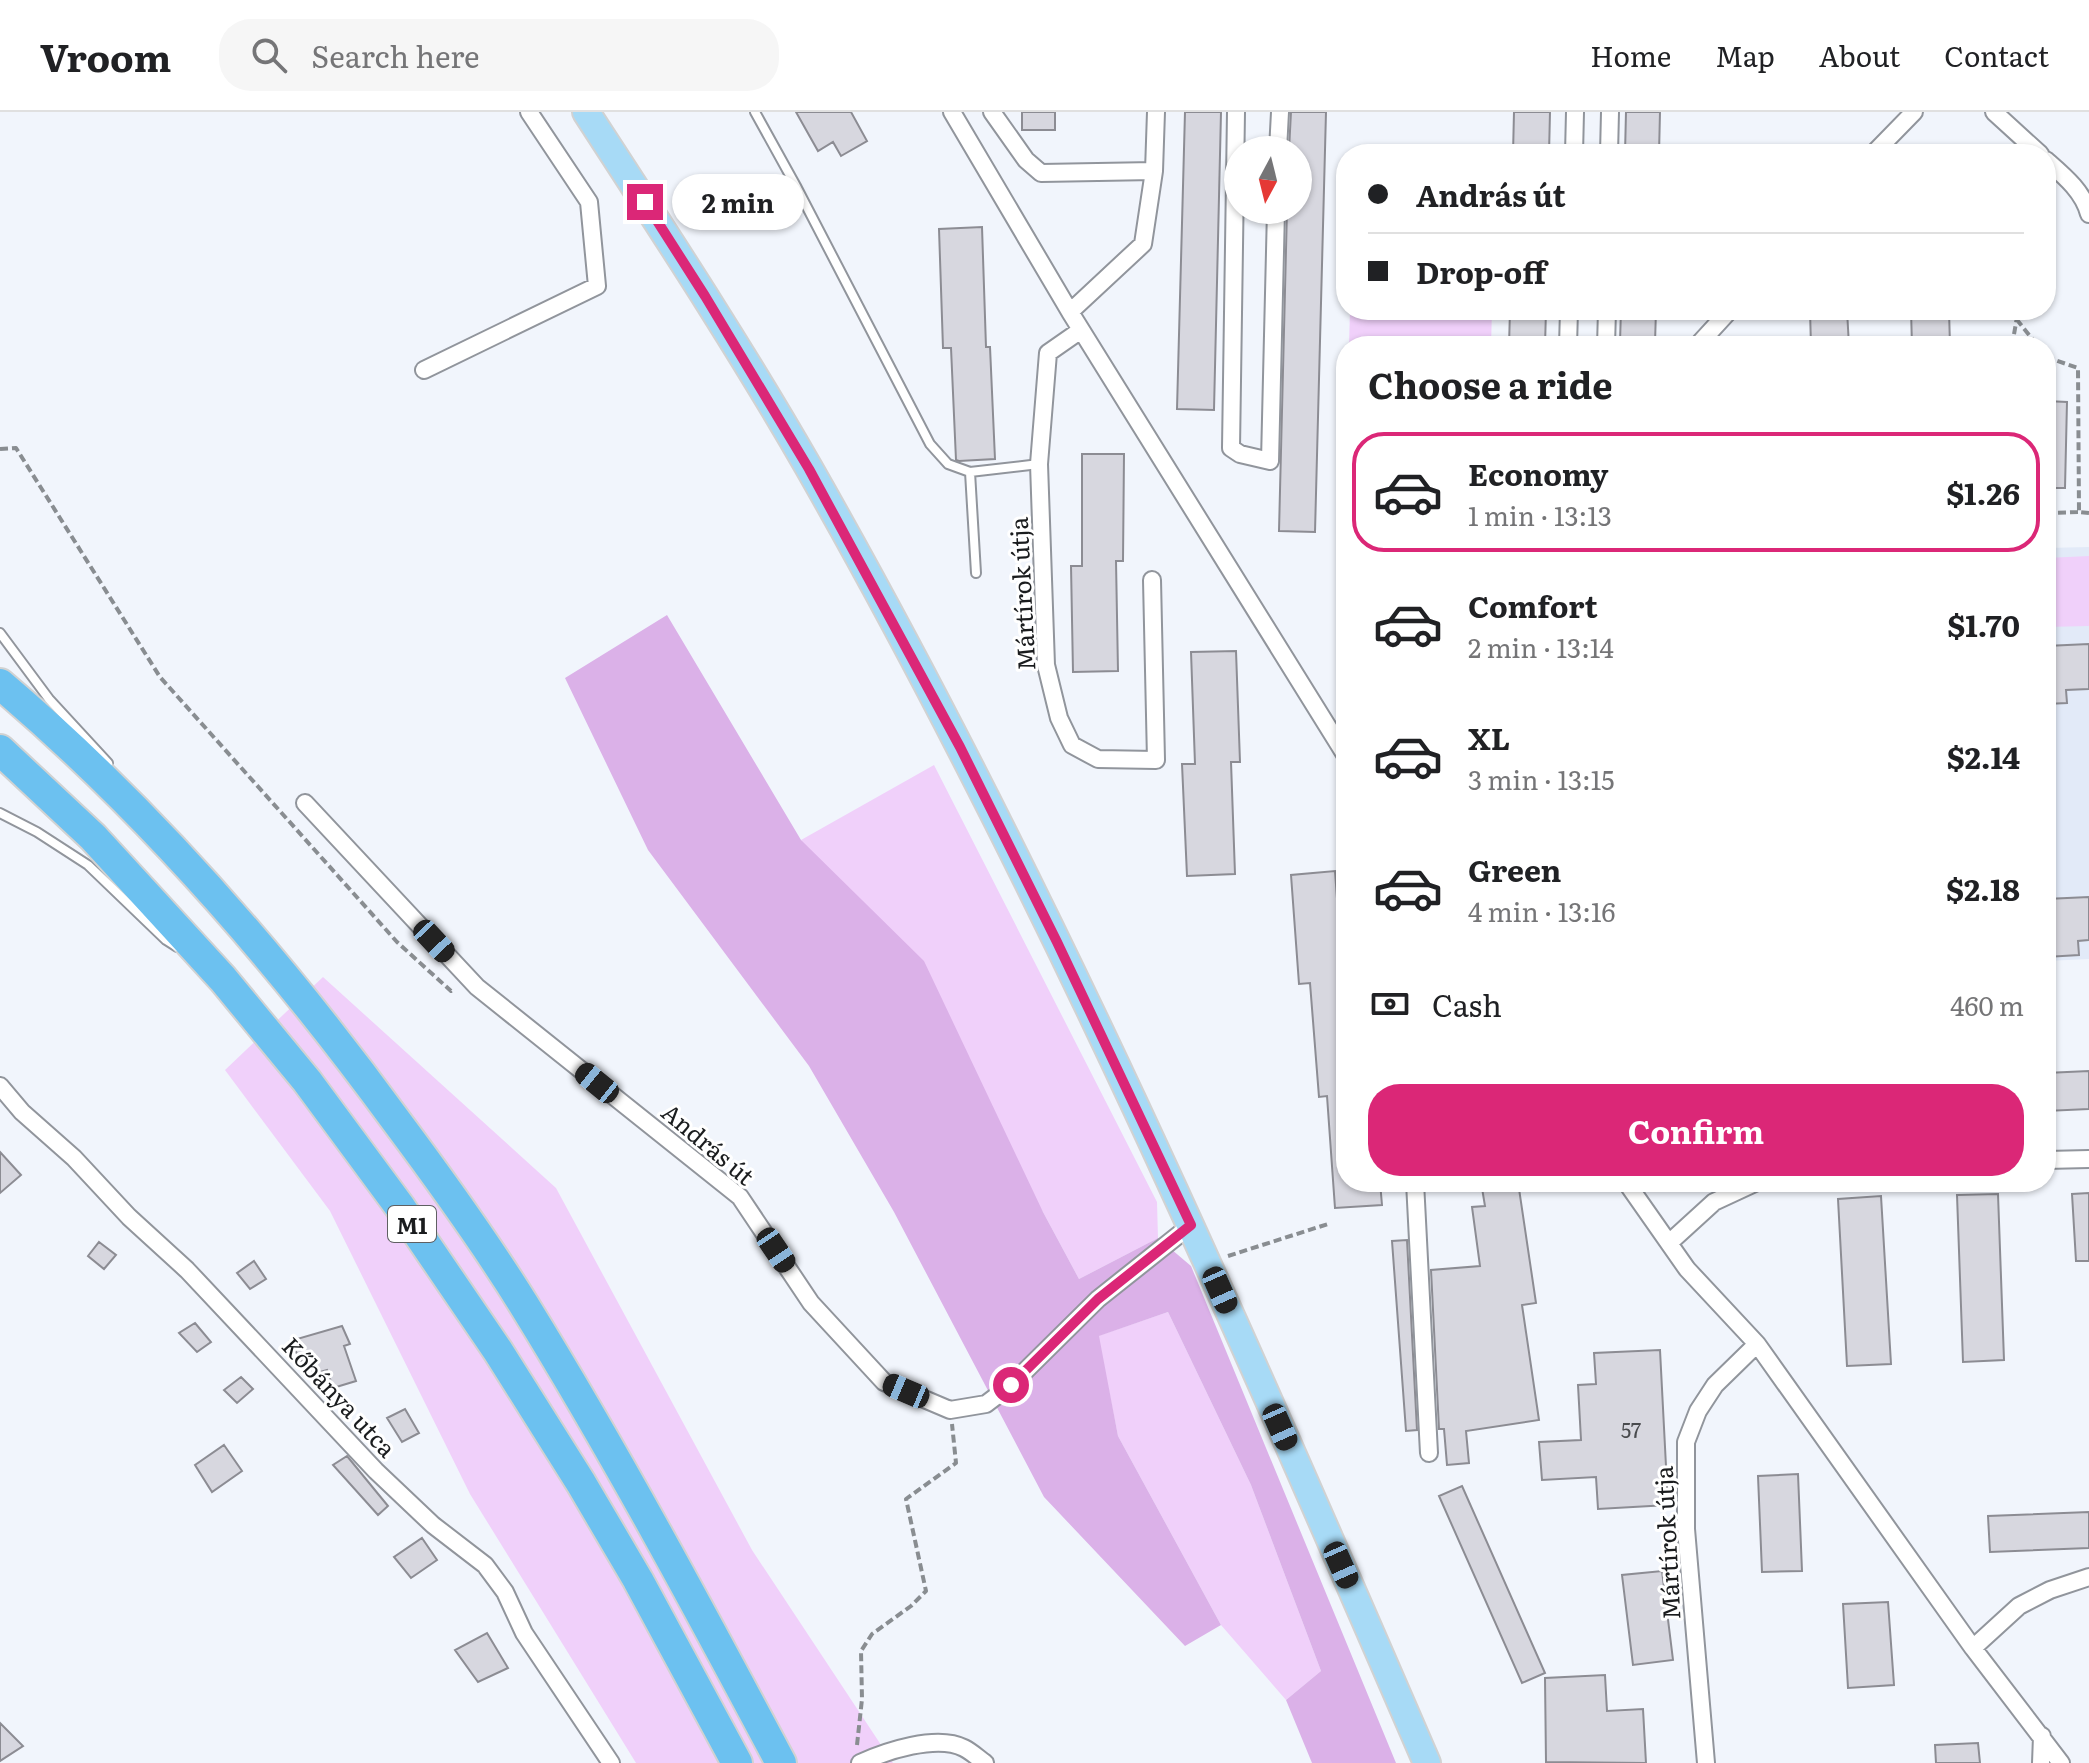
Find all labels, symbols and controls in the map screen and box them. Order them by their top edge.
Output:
search box [219,19,779,91]
text: Vroom [40,27,171,84]
icon: search [247,33,291,77]
text: Search here [311,33,480,77]
text: Home [1590,34,1671,76]
text: Map [1715,34,1775,76]
text: About [1819,34,1900,76]
text: Contact [1944,34,2049,76]
north arrow [1224,136,1312,224]
map controls [1224,136,1312,224]
text: András út [1416,172,1566,216]
callout: 2 min [673,174,805,230]
text: 2 min [702,182,774,221]
route end [627,184,663,220]
text: Drop-off [1416,249,1546,293]
text: Choose a ride [1368,357,1613,410]
text: Economy [1468,451,1608,495]
icon: car [1372,456,1444,528]
text: $1.26 [1946,470,2020,514]
text: 1 min · 13:13 [1468,495,1612,534]
street label: Mártírok útja [999,516,1043,672]
text: Comfort [1468,583,1598,627]
icon: car [1372,588,1444,660]
text: $1.70 [1947,602,2020,646]
text: 2 min · 13:14 [1468,627,1614,666]
text: XL [1468,715,1510,759]
icon: car [1372,720,1444,792]
text: $2.14 [1947,734,2020,778]
text: 3 min · 13:15 [1468,759,1615,798]
text: Green [1468,847,1561,891]
icon: car [1372,852,1444,924]
text: $2.18 [1946,866,2020,910]
text: 4 min · 13:16 [1468,891,1616,930]
car [409,915,459,967]
icon: cash [1368,982,1412,1026]
text: Cash [1432,982,1502,1026]
text: 460 m [1950,985,2024,1024]
car [571,1059,623,1107]
button: Confirm [1368,1084,2024,1176]
street label: András út [655,1094,763,1192]
road number: M1 [388,1206,436,1242]
car [753,1223,799,1277]
car [1199,1263,1241,1317]
street label: Kőbánya utca [275,1328,405,1464]
route start [993,1367,1029,1403]
car [879,1371,933,1411]
car [1259,1400,1301,1454]
house number: 57 [1621,1414,1641,1444]
street label: Mártírok útja [1644,1465,1688,1621]
car [1320,1538,1362,1592]

